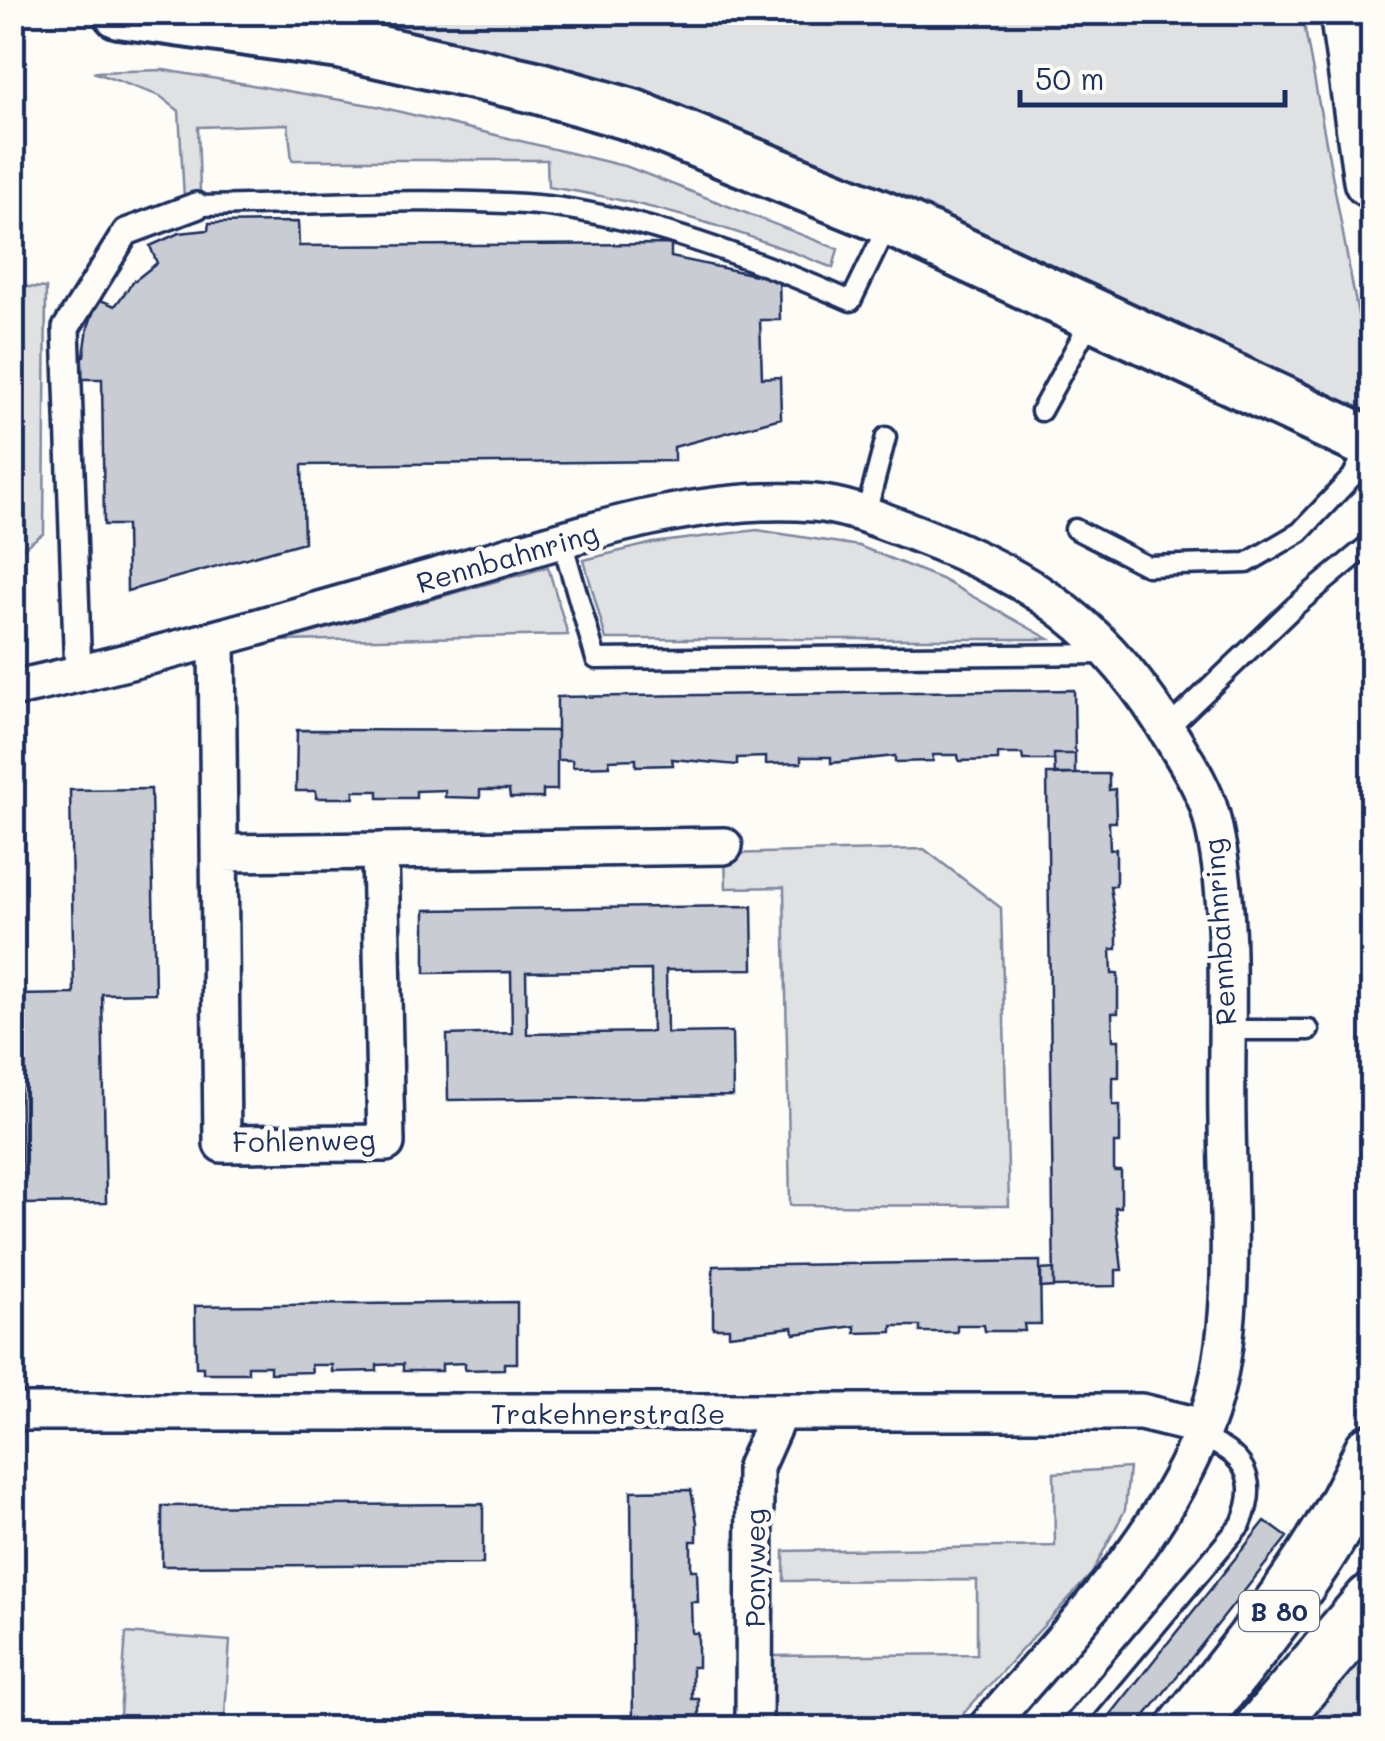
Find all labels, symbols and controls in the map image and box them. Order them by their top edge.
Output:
scale bar [1020,45,1285,107]
text: 50 m [1035,58,1105,98]
street label: Rennbahnring [412,514,602,600]
street label: Rennbahnring [1195,837,1243,1027]
street label: Fohlenweg [232,1121,376,1159]
street label: Trakehnerstraße [491,1395,725,1431]
street label: Ponyweg [736,1508,772,1628]
road number: B 80 [1239,1591,1319,1631]

